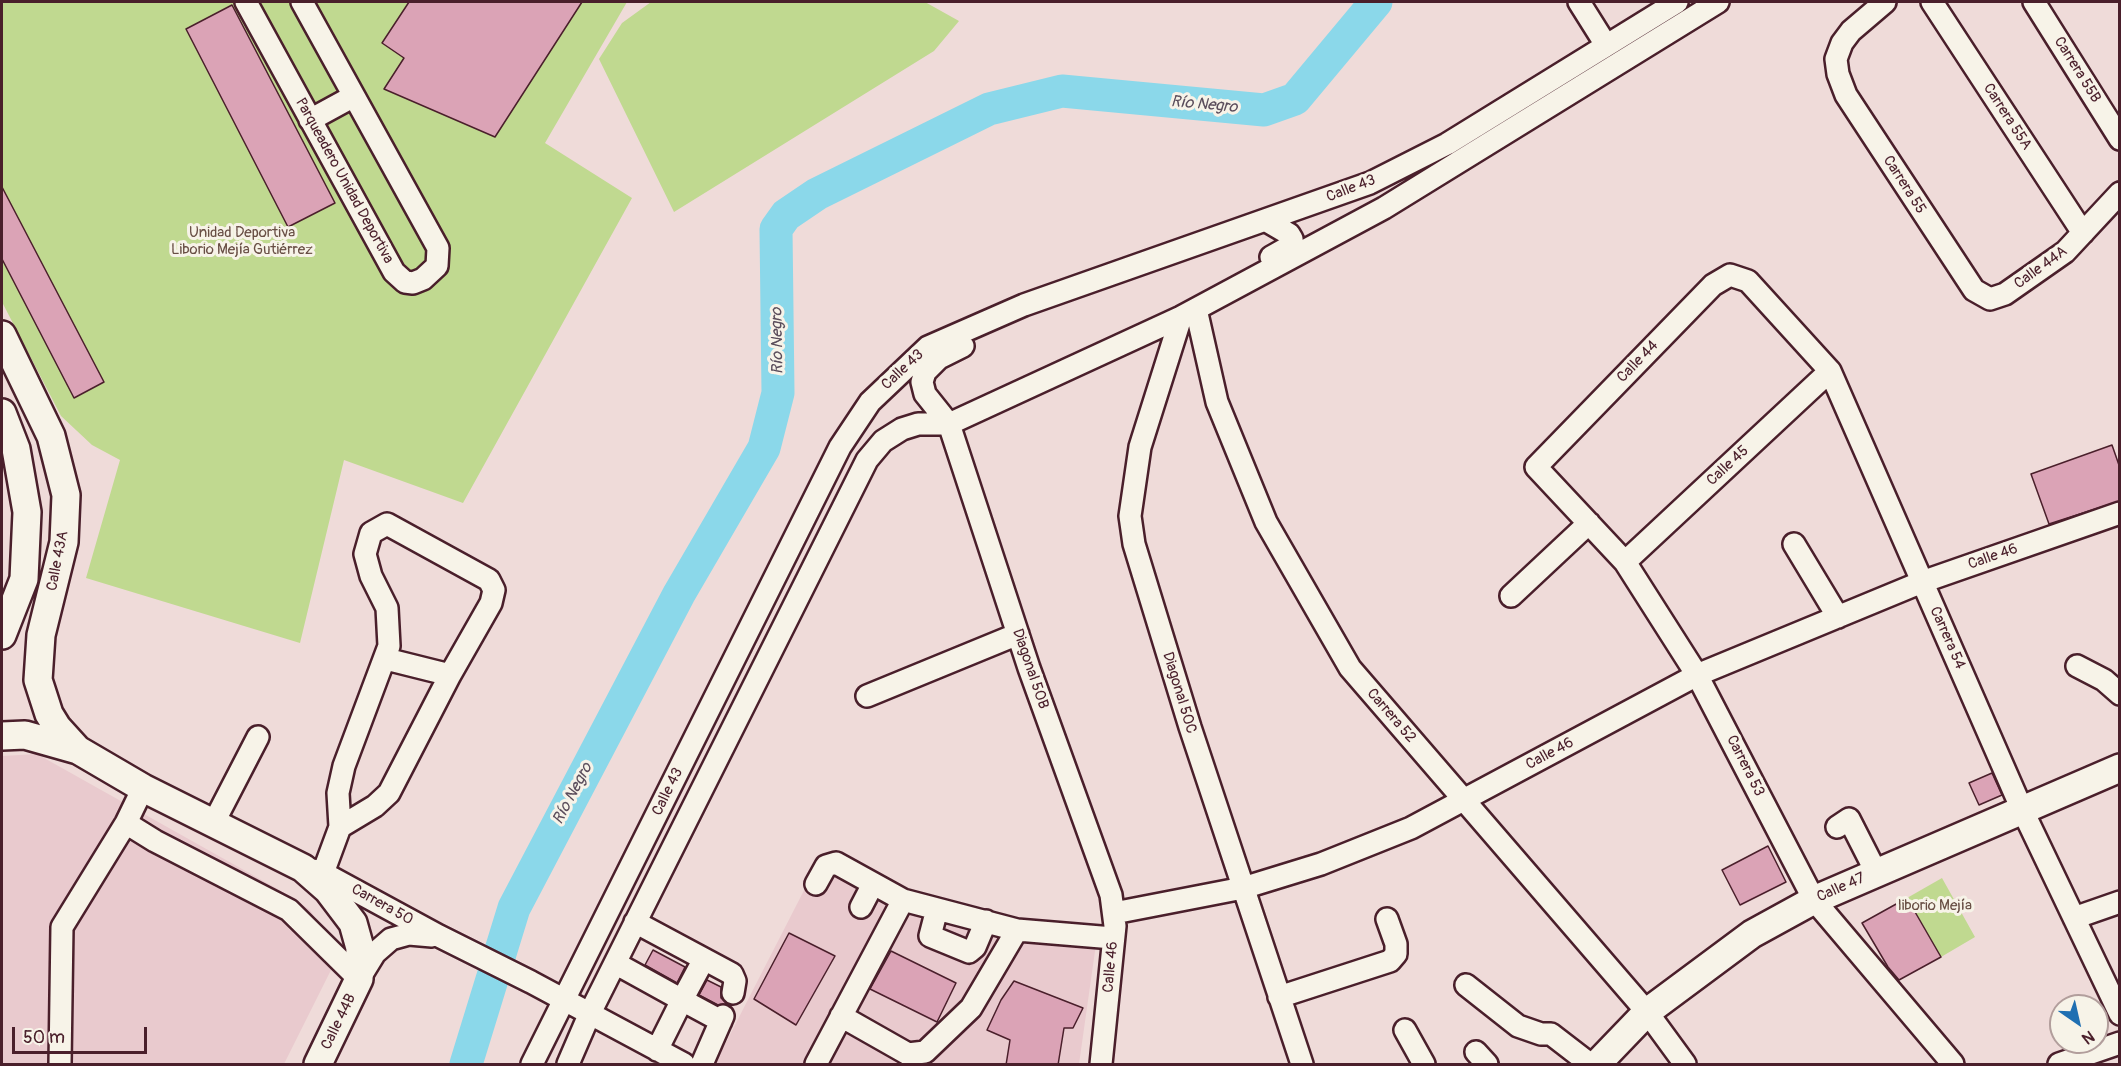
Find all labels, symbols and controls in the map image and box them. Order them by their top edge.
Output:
street label: Carrera 55B [2050,34,2104,106]
street label: Carrera 55A [1979,80,2035,154]
water label: Río Negro [1170,93,1238,117]
street label: Parqueadero Unidad Deportiva [291,95,397,267]
street label: Carrera 55 [1879,152,1929,218]
street label: Calle 43 [1324,171,1378,207]
park label: Unidad Deportiva Liborio Mejía Gutiérrez [171,224,313,259]
street label: Calle 44A [2011,243,2071,293]
water label: Río Negro [768,308,788,374]
street label: Calle 44 [1614,337,1662,387]
street label: Calle 43 [878,346,928,394]
street label: Calle 45 [1703,442,1753,490]
street label: Calle 43A [43,529,73,593]
street label: Calle 46 [1966,540,2020,574]
street label: Carrera 54 [1925,604,1969,672]
street label: Diagonal 50B [1008,627,1052,711]
street label: Diagonal 50C [1158,650,1200,736]
street label: Carrera 52 [1363,685,1419,747]
street label: Carrera 53 [1722,732,1768,800]
street label: Calle 46 [1523,734,1577,774]
water label: Río Negro [549,760,597,828]
street label: Calle 43 [649,765,687,819]
street label: Calle 47 [1814,869,1868,907]
street label: Carrera 50 [348,881,416,929]
park label: liborio Mejía [1898,897,1972,915]
street label: Calle 46 [1100,941,1122,993]
street label: Calle 44B [318,991,360,1053]
north arrow [2049,994,2109,1054]
scale bar [15,1015,150,1053]
text: 50 m [23,1026,65,1049]
text: N [2078,1026,2098,1049]

